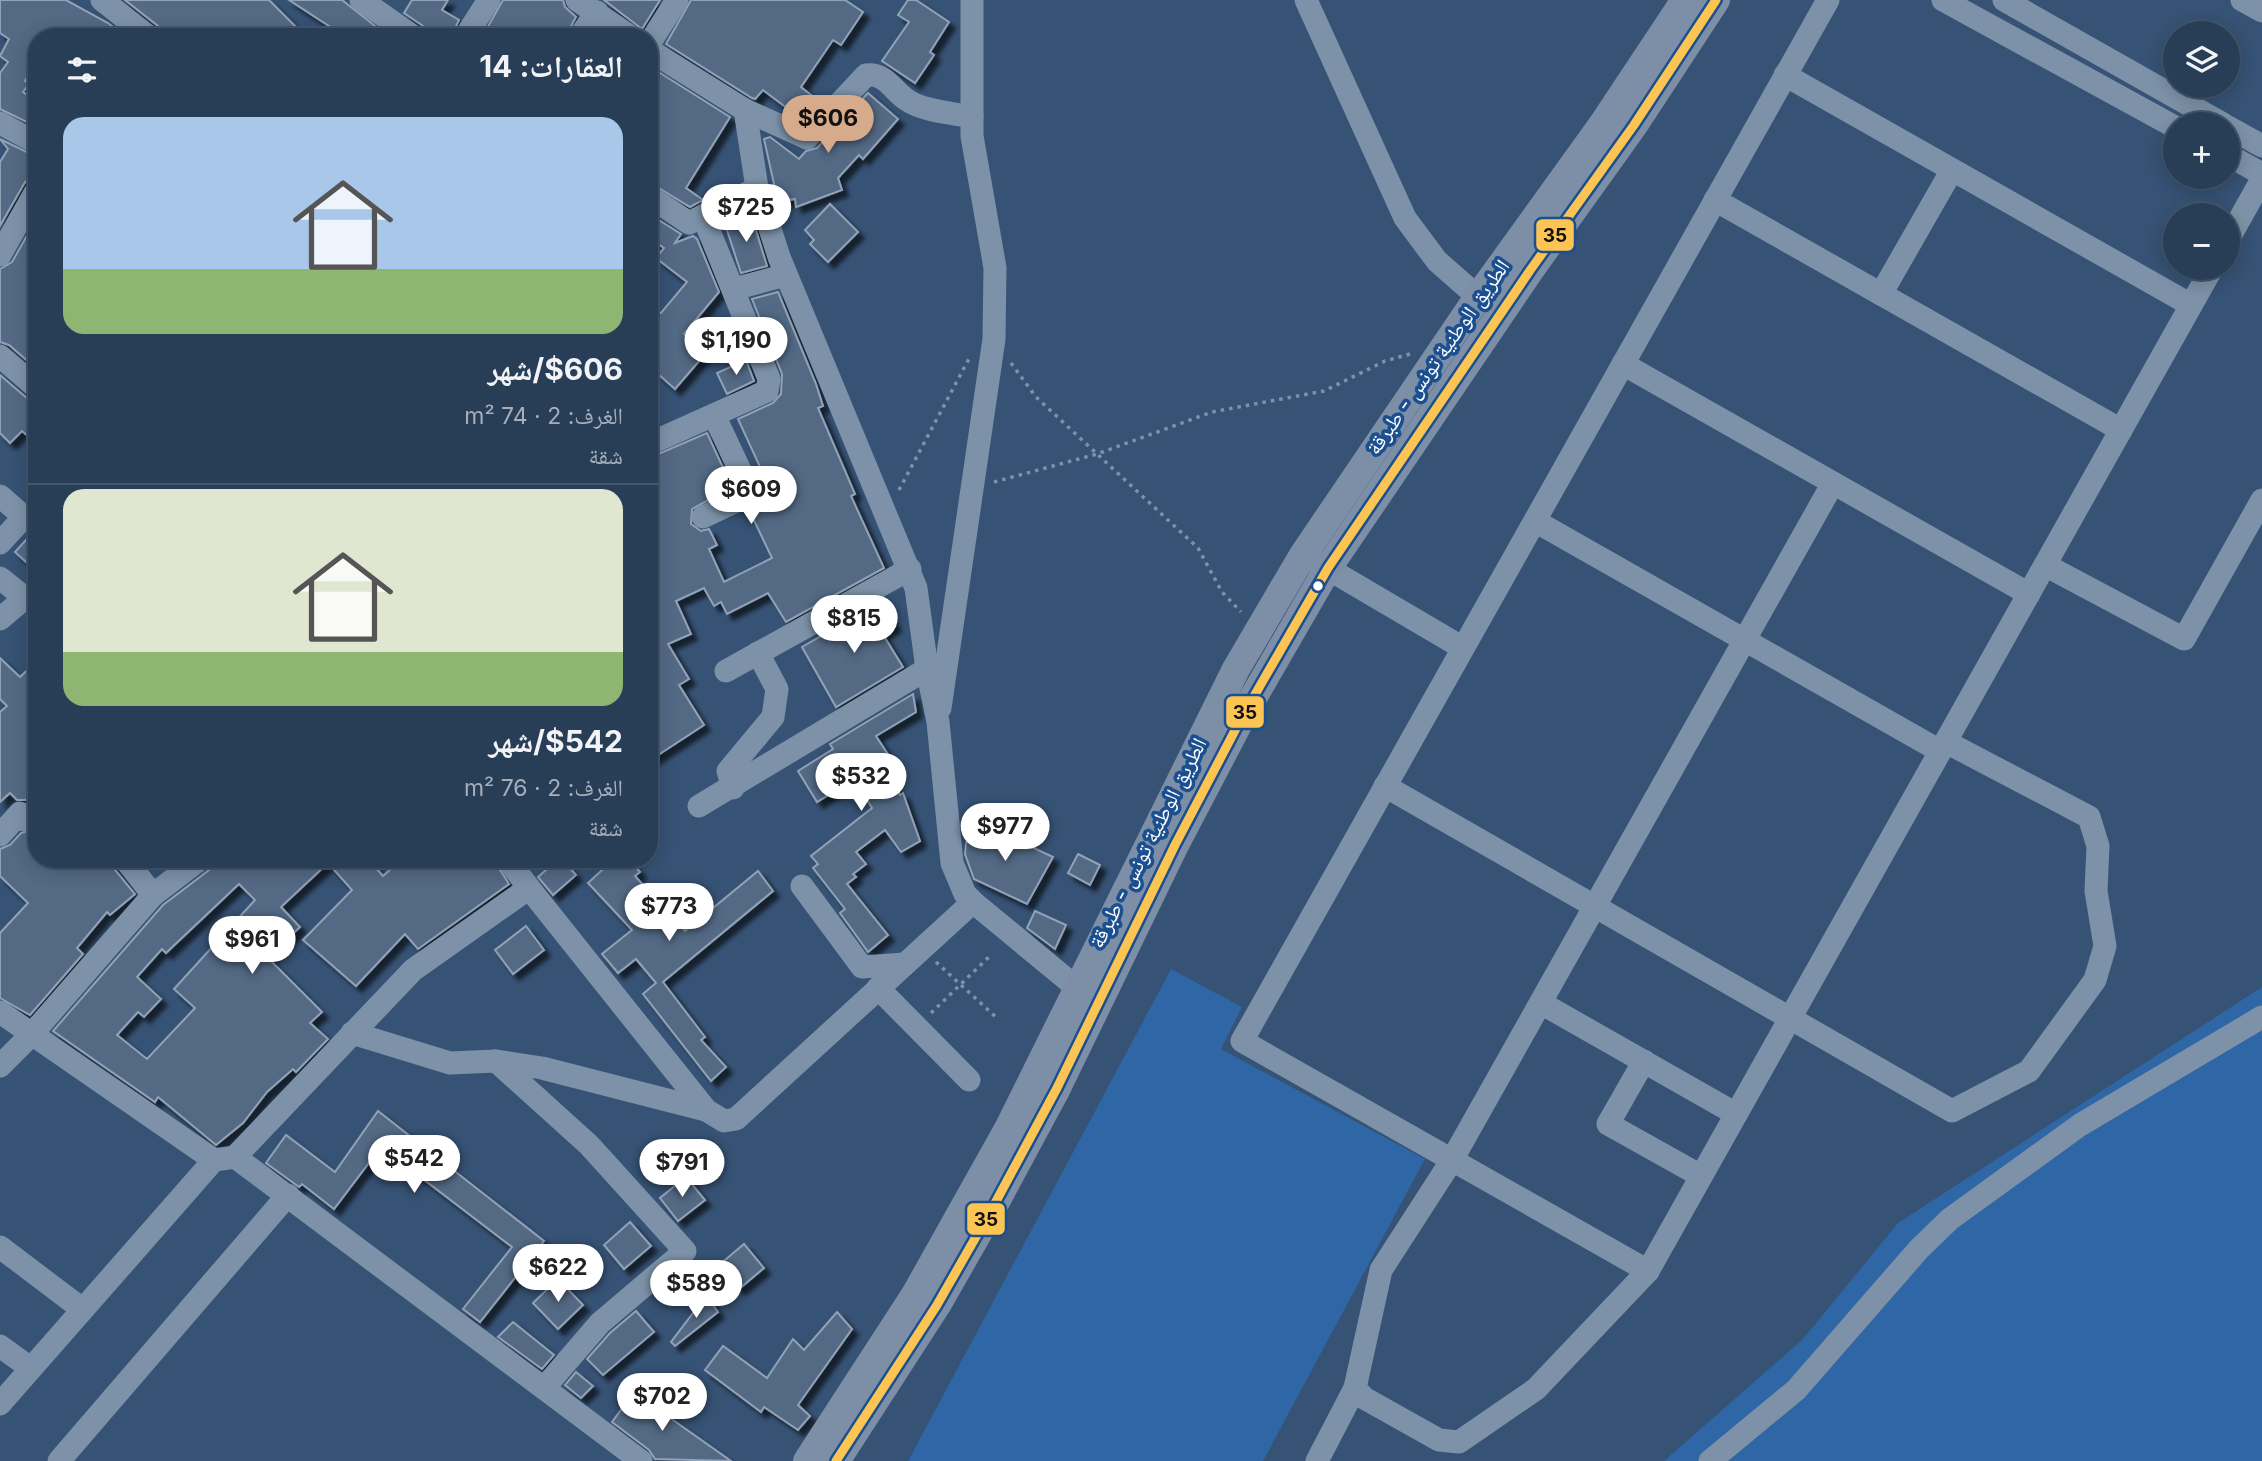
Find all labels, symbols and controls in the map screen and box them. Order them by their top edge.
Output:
map controls [2163,21,2240,280]
button: layers [2163,21,2240,98]
text: العقارات: 14 [479,48,623,84]
icon: filters [63,51,101,89]
pin: $606 [787,96,869,155]
text: $606 [798,104,858,132]
button: + [2163,112,2240,189]
icon: home [280,162,406,288]
pin: $725 [705,184,787,244]
text: $725 [717,193,775,221]
button: − [2163,203,2240,280]
line badge: 35 [1535,218,1575,252]
text: 35 [1543,224,1567,247]
street label: الطريق الوطنية تونس - طبرقة [1361,254,1515,460]
pin: $1,190 [679,318,793,377]
text: $1,190 [701,326,771,354]
text: $606/شهر [488,351,623,387]
text: الغرف: 2 · 74 m² [464,402,623,430]
text: شقة [589,442,623,470]
pin: $609 [710,466,792,526]
text: $609 [721,475,781,503]
icon: home [280,534,406,660]
unlabelled marker [1311,579,1325,593]
pin: $815 [813,596,895,655]
text: $815 [827,604,881,632]
line badge: 35 [1225,695,1265,729]
text: 35 [1233,701,1257,724]
text: $542/شهر [489,723,623,759]
street label: الطريق الوطنية تونس - طبرقة [1084,734,1212,952]
pin: $532 [820,754,902,813]
text: $532 [831,762,891,790]
text: الغرف: 2 · 76 m² [464,774,623,802]
pin: $977 [964,804,1046,863]
text: $977 [977,812,1033,840]
text: شقة [589,814,623,842]
pin: $773 [628,884,710,943]
text: $773 [641,892,697,920]
pin: $961 [211,916,293,976]
text: $961 [225,925,279,953]
pin: $542 [373,1136,455,1195]
pin: $791 [641,1140,723,1199]
text: $542 [384,1144,444,1172]
text: $791 [655,1148,709,1176]
line badge: 35 [966,1202,1006,1236]
text: 35 [974,1208,998,1231]
pin: $622 [517,1244,599,1304]
text: $622 [529,1253,587,1281]
pin: $589 [655,1260,737,1320]
text: $589 [666,1269,726,1297]
pin: $702 [621,1374,703,1433]
text: $702 [633,1382,691,1410]

